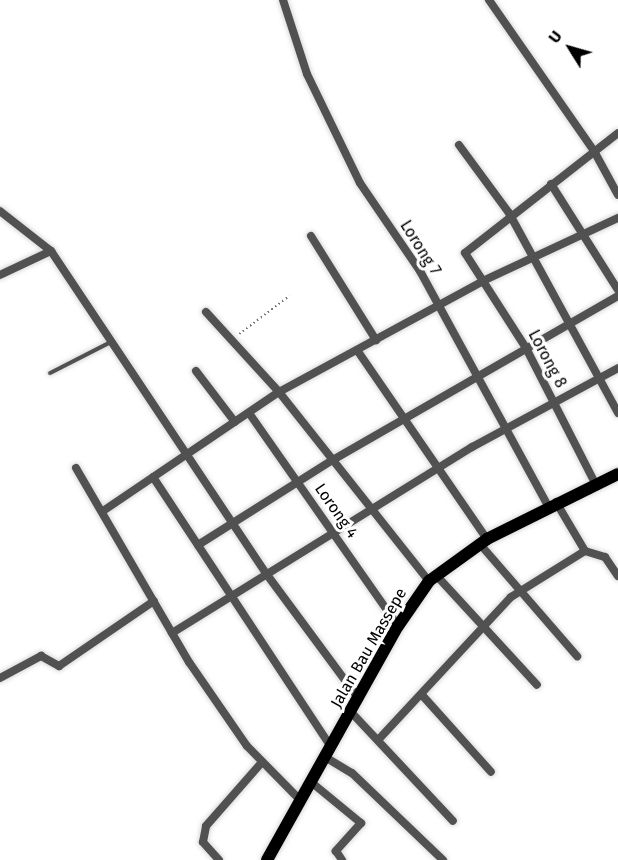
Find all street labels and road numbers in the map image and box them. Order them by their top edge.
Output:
street label: Lorong 7 [396,217,444,279]
street label: Lorong 8 [524,327,570,391]
street label: Lorong 4 [310,480,362,542]
street label: Jalan Bau Massepe [327,585,411,711]

